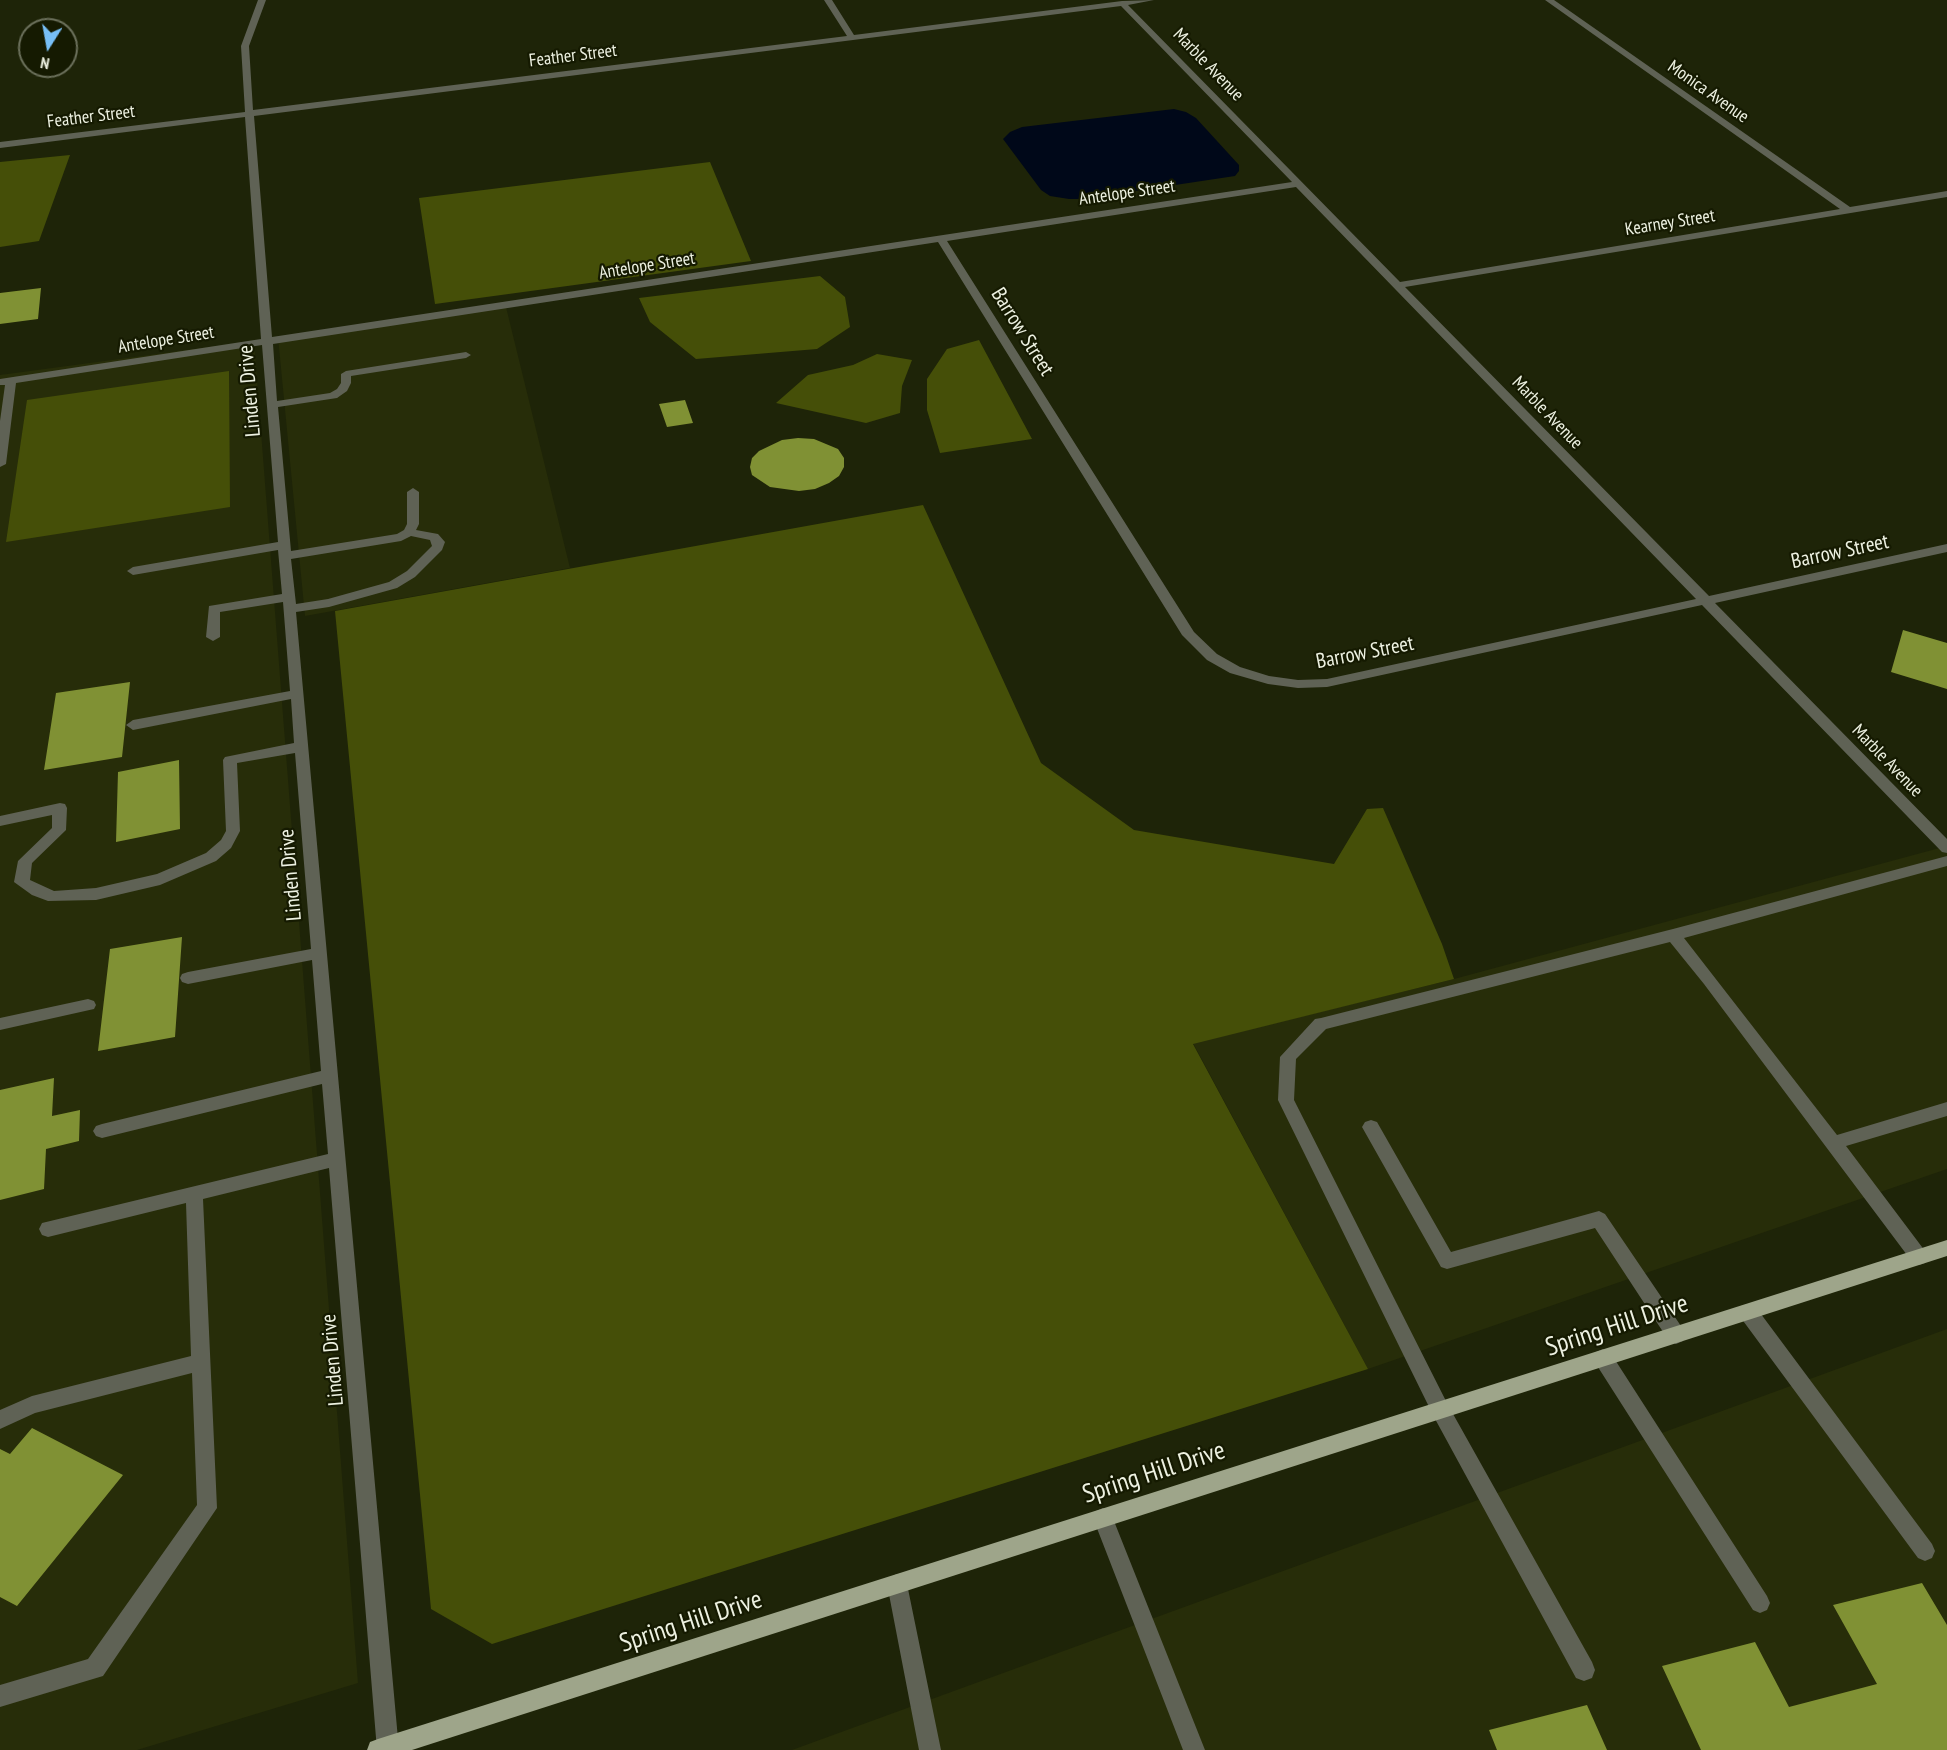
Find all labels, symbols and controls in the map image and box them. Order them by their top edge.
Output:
north arrow [18,18,78,78]
street label: Marble Avenue [1168,24,1248,106]
street label: Feather Street [528,40,618,72]
text: N [39,53,51,74]
street label: Monica Avenue [1663,56,1753,128]
street label: Feather Street [46,101,136,133]
street label: Antelope Street [1077,176,1177,210]
street label: Kearney Street [1624,205,1716,241]
street label: Antelope Street [597,248,697,284]
street label: Barrow Street [985,283,1059,381]
street label: Antelope Street [116,322,216,358]
street label: Linden Drive [233,344,267,438]
street label: Marble Avenue [1507,372,1587,454]
street label: Barrow Street [1789,529,1891,575]
street label: Barrow Street [1314,631,1416,675]
street label: Marble Avenue [1847,720,1927,802]
street label: Linden Drive [274,828,308,922]
street label: Spring Hill Drive [1542,1288,1692,1364]
street label: Linden Drive [316,1313,350,1407]
street label: Spring Hill Drive [1079,1435,1229,1511]
street label: Spring Hill Drive [616,1584,766,1660]

